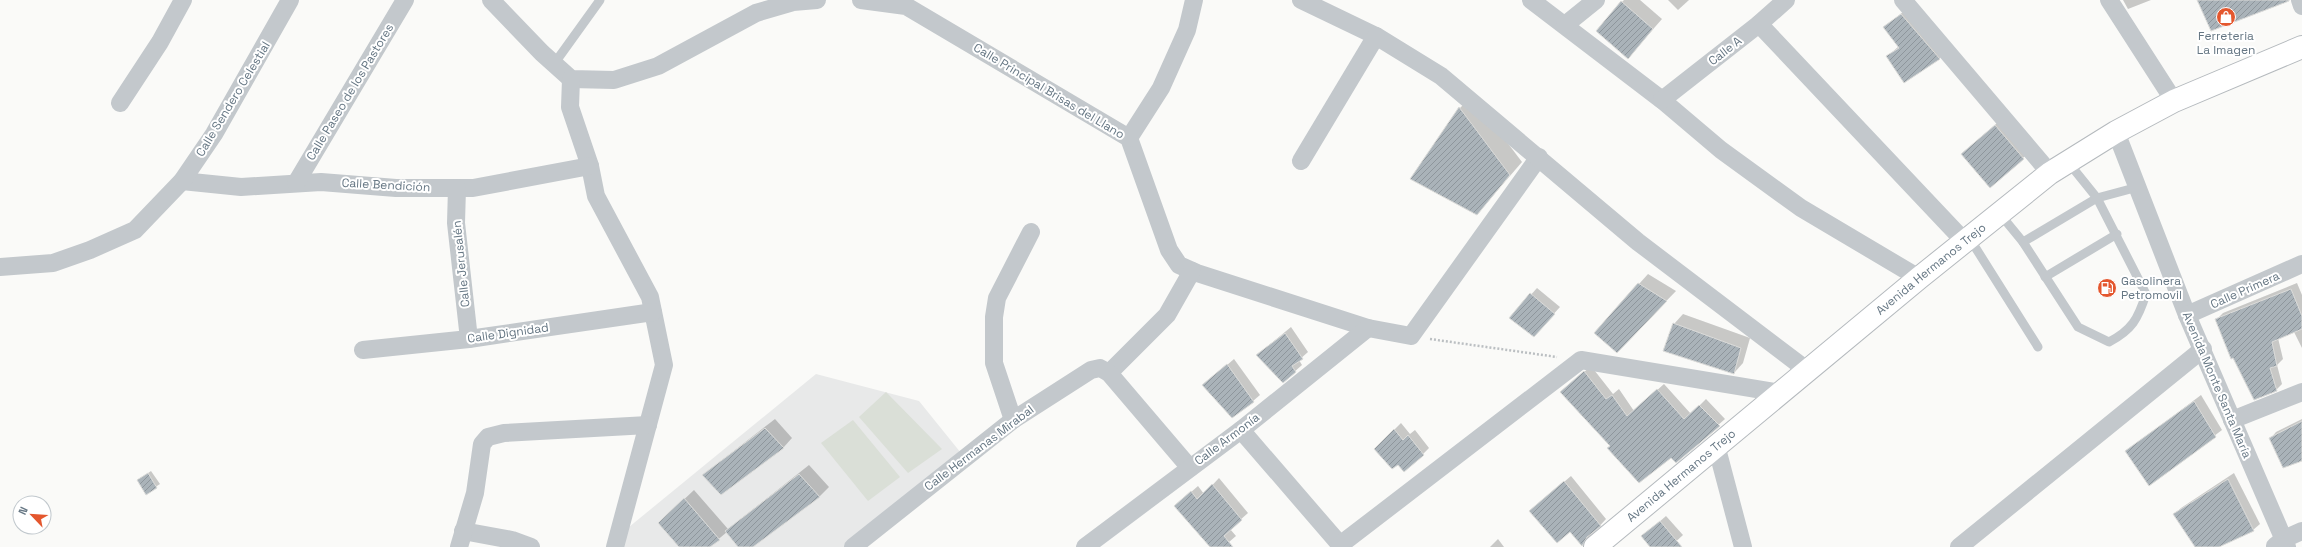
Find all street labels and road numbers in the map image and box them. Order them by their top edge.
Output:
street label: Calle Paseo de los Pastores [303,21,397,163]
street label: Calle A [1705,33,1745,69]
street label: Calle Sendero Celestial [192,39,274,159]
street label: Calle Principal Brisas del Llano [971,39,1127,143]
street label: Calle Bendición [341,175,431,195]
street label: Avenida Hermanos Trejo [1873,219,1989,319]
street label: Calle Jerusalén [448,220,474,308]
street label: Calle Primera [2208,268,2282,312]
street label: Avenida Monte Santa María [2179,309,2255,461]
street label: Calle Dignidad [466,319,550,347]
street label: Calle Hermanas Mirabal [921,402,1037,494]
street label: Calle Armonía [1191,409,1263,469]
street label: Avenida Hermanos Trejo [1623,425,1739,525]

